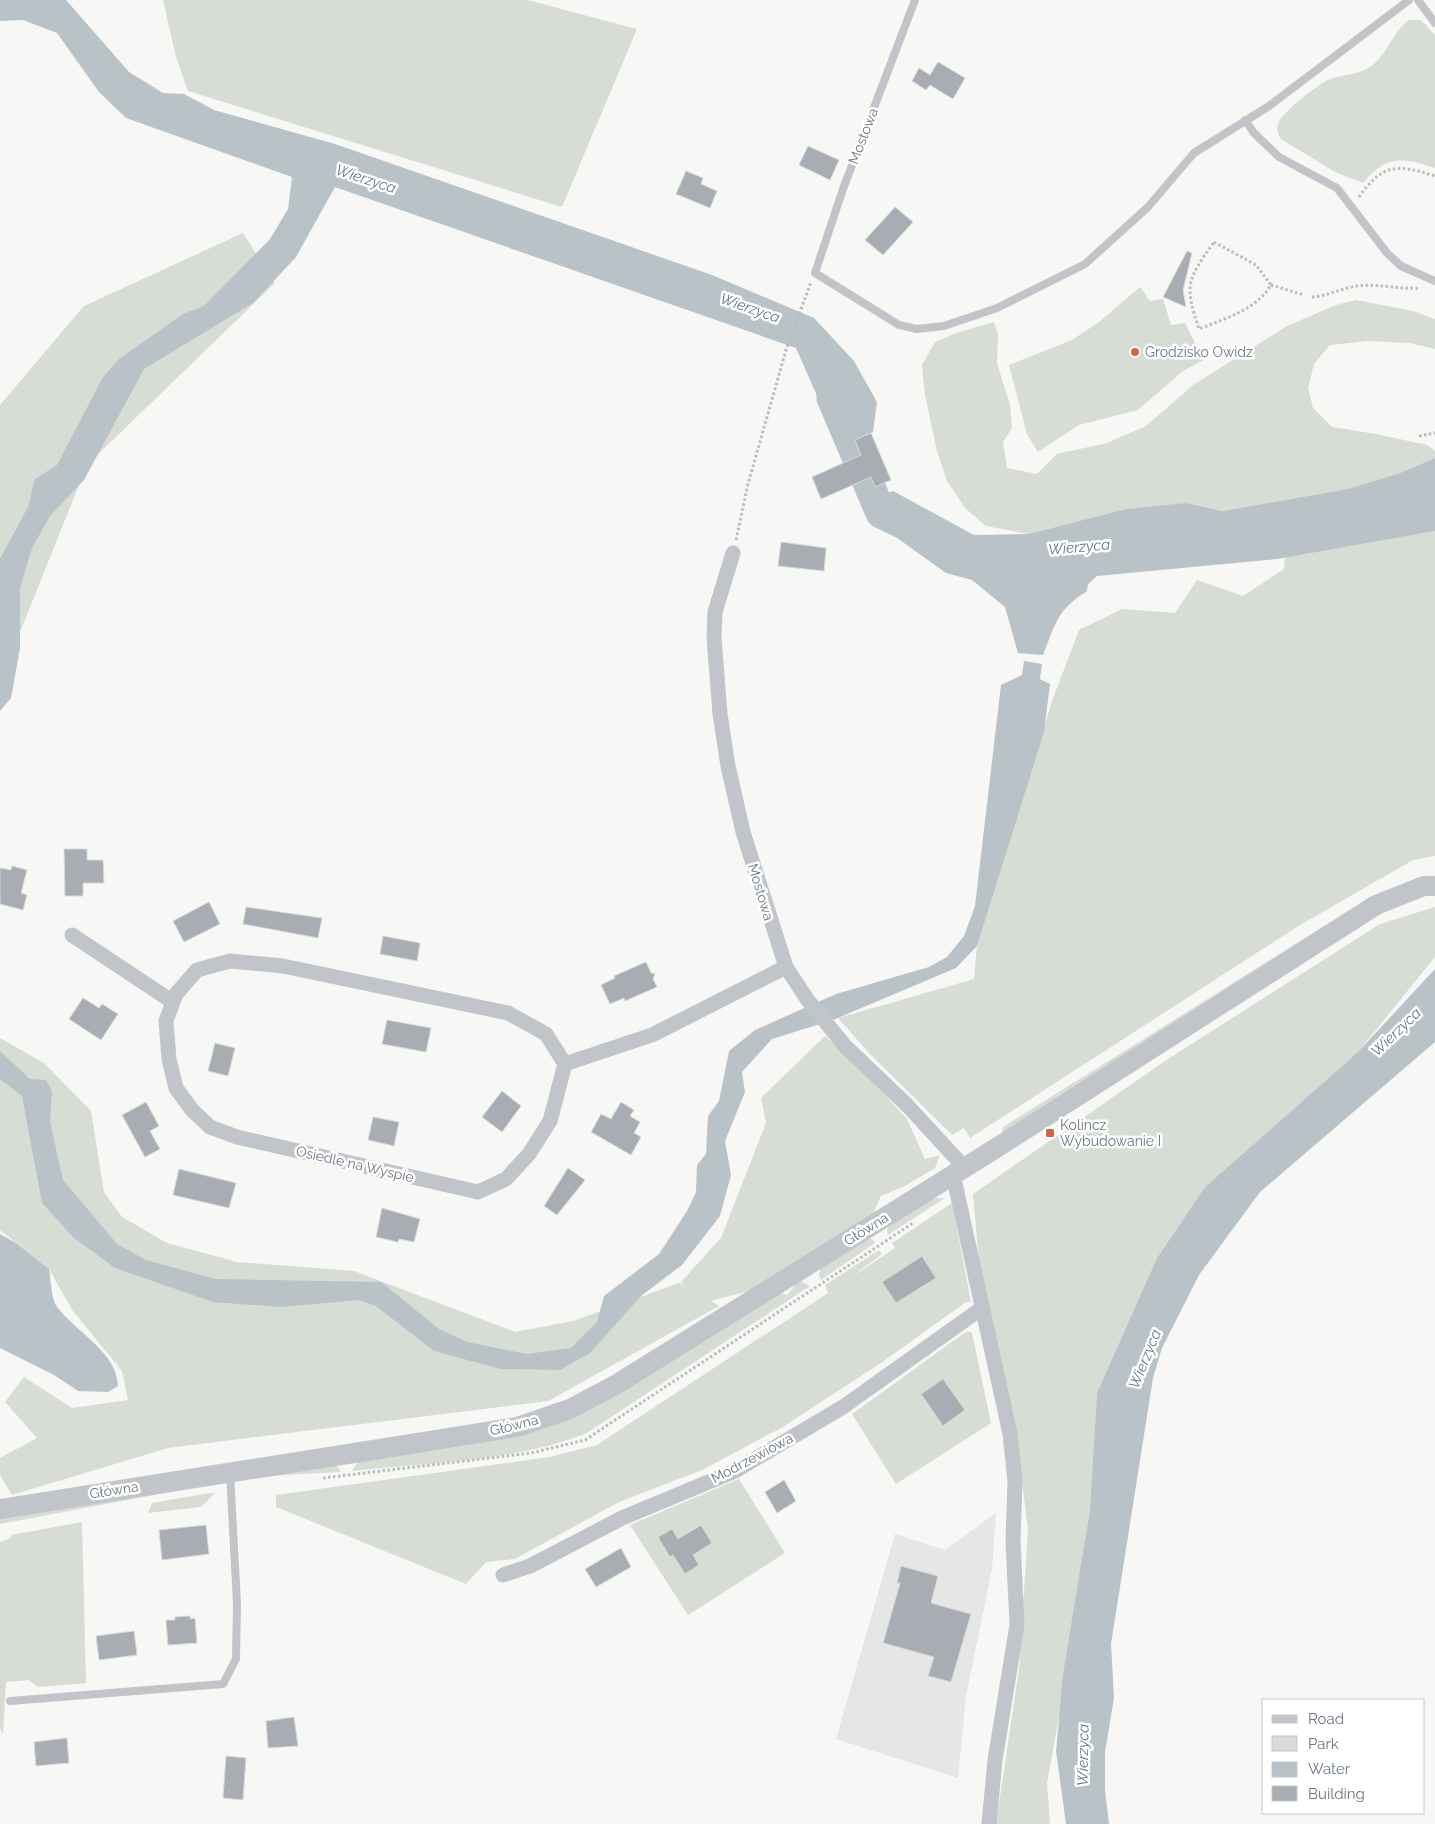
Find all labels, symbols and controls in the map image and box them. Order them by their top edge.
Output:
street label: Mostowa [845,106,881,166]
water label: Wierzyca [334,161,398,197]
water label: Wierzyca [718,289,782,327]
place label: Grodzisko Owidz [1145,344,1253,360]
marker: Grodzisko Owidz [1129,346,1141,358]
water label: Wierzyca [1047,535,1111,559]
street label: Mostowa [745,862,777,922]
water label: Wierzyca [1367,1004,1425,1060]
place label: Kolincz Wybudowanie I [1060,1117,1161,1149]
marker: Kolincz Wybudowanie I [1044,1127,1056,1139]
street label: Osiedle na Wyspie [295,1143,415,1185]
street label: Główna [841,1209,891,1249]
water label: Wierzyca [1125,1327,1165,1391]
street label: Główna [488,1411,540,1439]
street label: Modrzewiowa [708,1430,796,1486]
street label: Główna [88,1478,140,1502]
legend [1262,1699,1425,1814]
text: Road [1308,1710,1344,1728]
water label: Wierzyca [1073,1724,1093,1786]
text: Park [1308,1735,1339,1753]
text: Water [1308,1760,1351,1778]
text: Building [1308,1785,1365,1803]

